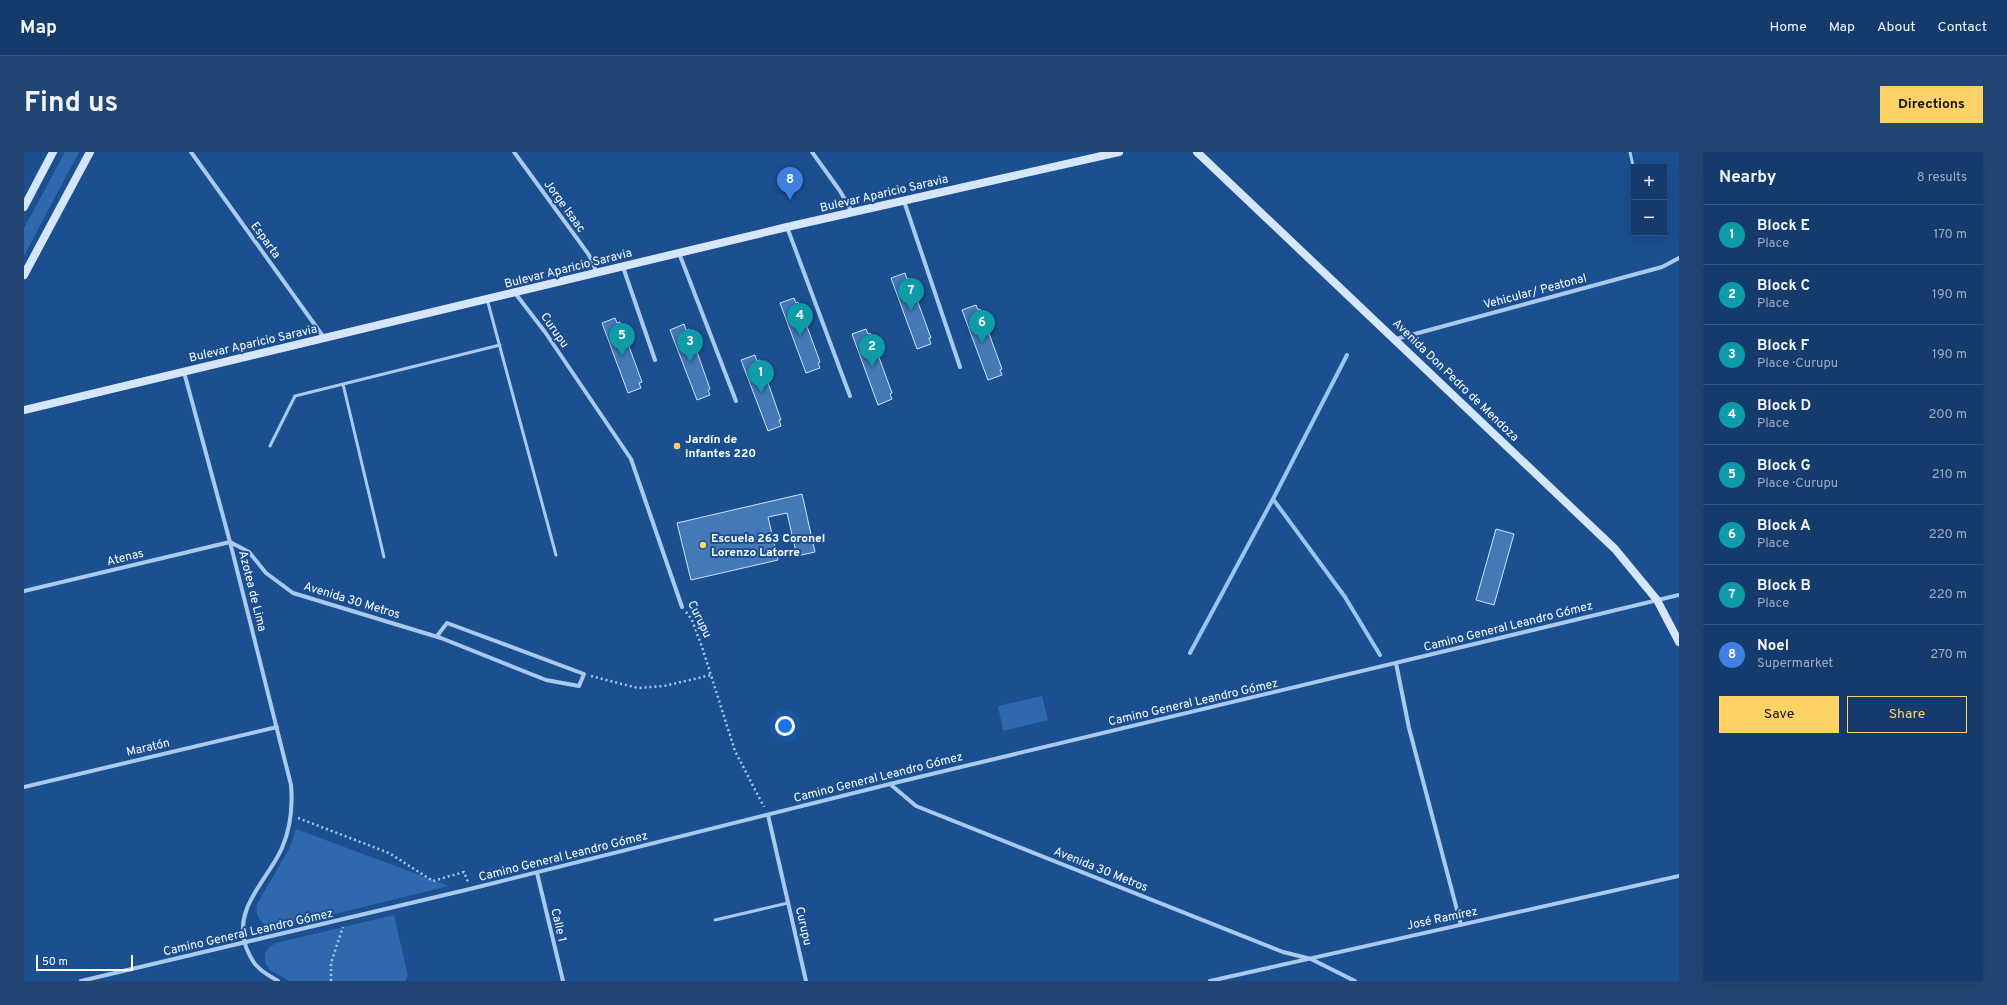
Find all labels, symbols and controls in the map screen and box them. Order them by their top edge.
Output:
text: Map [20,16,57,40]
text: Home [1770,19,1807,36]
text: Map [1829,19,1855,36]
text: About [1877,19,1916,36]
text: Contact [1938,19,1987,36]
text: Find us [24,86,118,122]
button: Directions [1880,86,1983,123]
map controls [1631,164,1667,236]
button: + [1631,164,1667,200]
pin: 8 [777,167,803,200]
text: Nearby [1719,167,1776,189]
text: 8 results [1917,170,1967,186]
street label: Bulevar Aparicio Saravia [819,171,950,217]
street label: Jorge Isaac [540,177,589,236]
button: − [1631,200,1667,236]
text: Block E [1757,217,1810,236]
street label: Esparta [246,219,284,262]
text: 1 [1729,227,1735,243]
text: 170 m [1933,227,1967,243]
text: Place [1757,236,1789,252]
street label: Bulevar Aparicio Saravia [503,245,634,293]
street label: Vehicular/ Peatonal [1482,271,1589,313]
text: Block C [1757,277,1810,296]
pin: 7 [898,278,924,311]
text: 2 [1728,287,1736,303]
text: 190 m [1932,287,1967,303]
text: Place [1757,296,1789,312]
pin: 4 [787,303,813,336]
street label: Curupu [536,310,572,351]
pin: 6 [969,310,995,343]
street label: Avenida Don Pedro de Mendoza [1389,316,1522,446]
street label: Bulevar Aparicio Saravia [188,321,319,367]
pin: 5 [609,323,635,356]
pin: 3 [677,329,703,362]
pin: 2 [859,334,885,367]
text: Block F [1757,337,1809,356]
text: 3 [1728,347,1736,363]
text: 190 m [1932,347,1967,363]
text: Place · Curupu [1757,356,1838,372]
pin: 1 [748,360,774,393]
text: Block D [1757,397,1811,416]
text: 4 [1728,407,1736,423]
text: 200 m [1928,407,1967,423]
text: Place [1757,416,1789,432]
place label: Jardín de infantes 220 [685,432,756,462]
marker: Jardín de infantes 220 [672,441,682,451]
text: Block G [1757,457,1811,476]
text: 5 [1728,467,1736,483]
text: 210 m [1932,467,1967,483]
text: Place · Curupu [1757,476,1838,492]
text: Block A [1757,517,1811,536]
text: 6 [1728,527,1736,543]
text: 220 m [1929,527,1967,543]
place label: Escuela 263 Coronel Lorenzo Latorre [711,531,825,561]
text: Place [1757,536,1789,552]
marker: Escuela 263 Coronel Lorenzo Latorre [698,540,708,550]
street label: Atenas [105,546,145,570]
street label: Azotea de Lima [234,549,270,633]
text: Block B [1757,577,1811,596]
street label: Avenida 30 Metros [301,579,402,623]
text: 7 [1729,587,1735,603]
text: 220 m [1929,587,1967,603]
text: Place [1757,596,1789,612]
street label: Curupu [683,598,715,641]
street label: Camino General Leandro Gómez [1422,598,1594,656]
text: Noel [1757,637,1789,656]
text: 8 [1728,647,1736,663]
text: 270 m [1930,647,1967,663]
text: Supermarket [1757,656,1833,672]
street label: Camino General Leandro Gómez [1107,676,1280,730]
button: Save [1719,696,1839,733]
button: Share [1847,696,1967,733]
your location [775,716,795,736]
street label: Maratón [125,735,172,761]
street label: Camino General Leandro Gómez [792,749,964,807]
street label: Camino General Leandro Gómez [477,828,649,886]
street label: Avenida 30 Metros [1051,844,1150,896]
street label: José Ramírez [1405,904,1479,934]
street label: Curupu [791,905,815,947]
street label: Camino General Leandro Gómez [162,906,335,960]
street label: Calle 1 [546,907,570,944]
scale bar [36,953,133,972]
text: 50 m [42,955,68,969]

